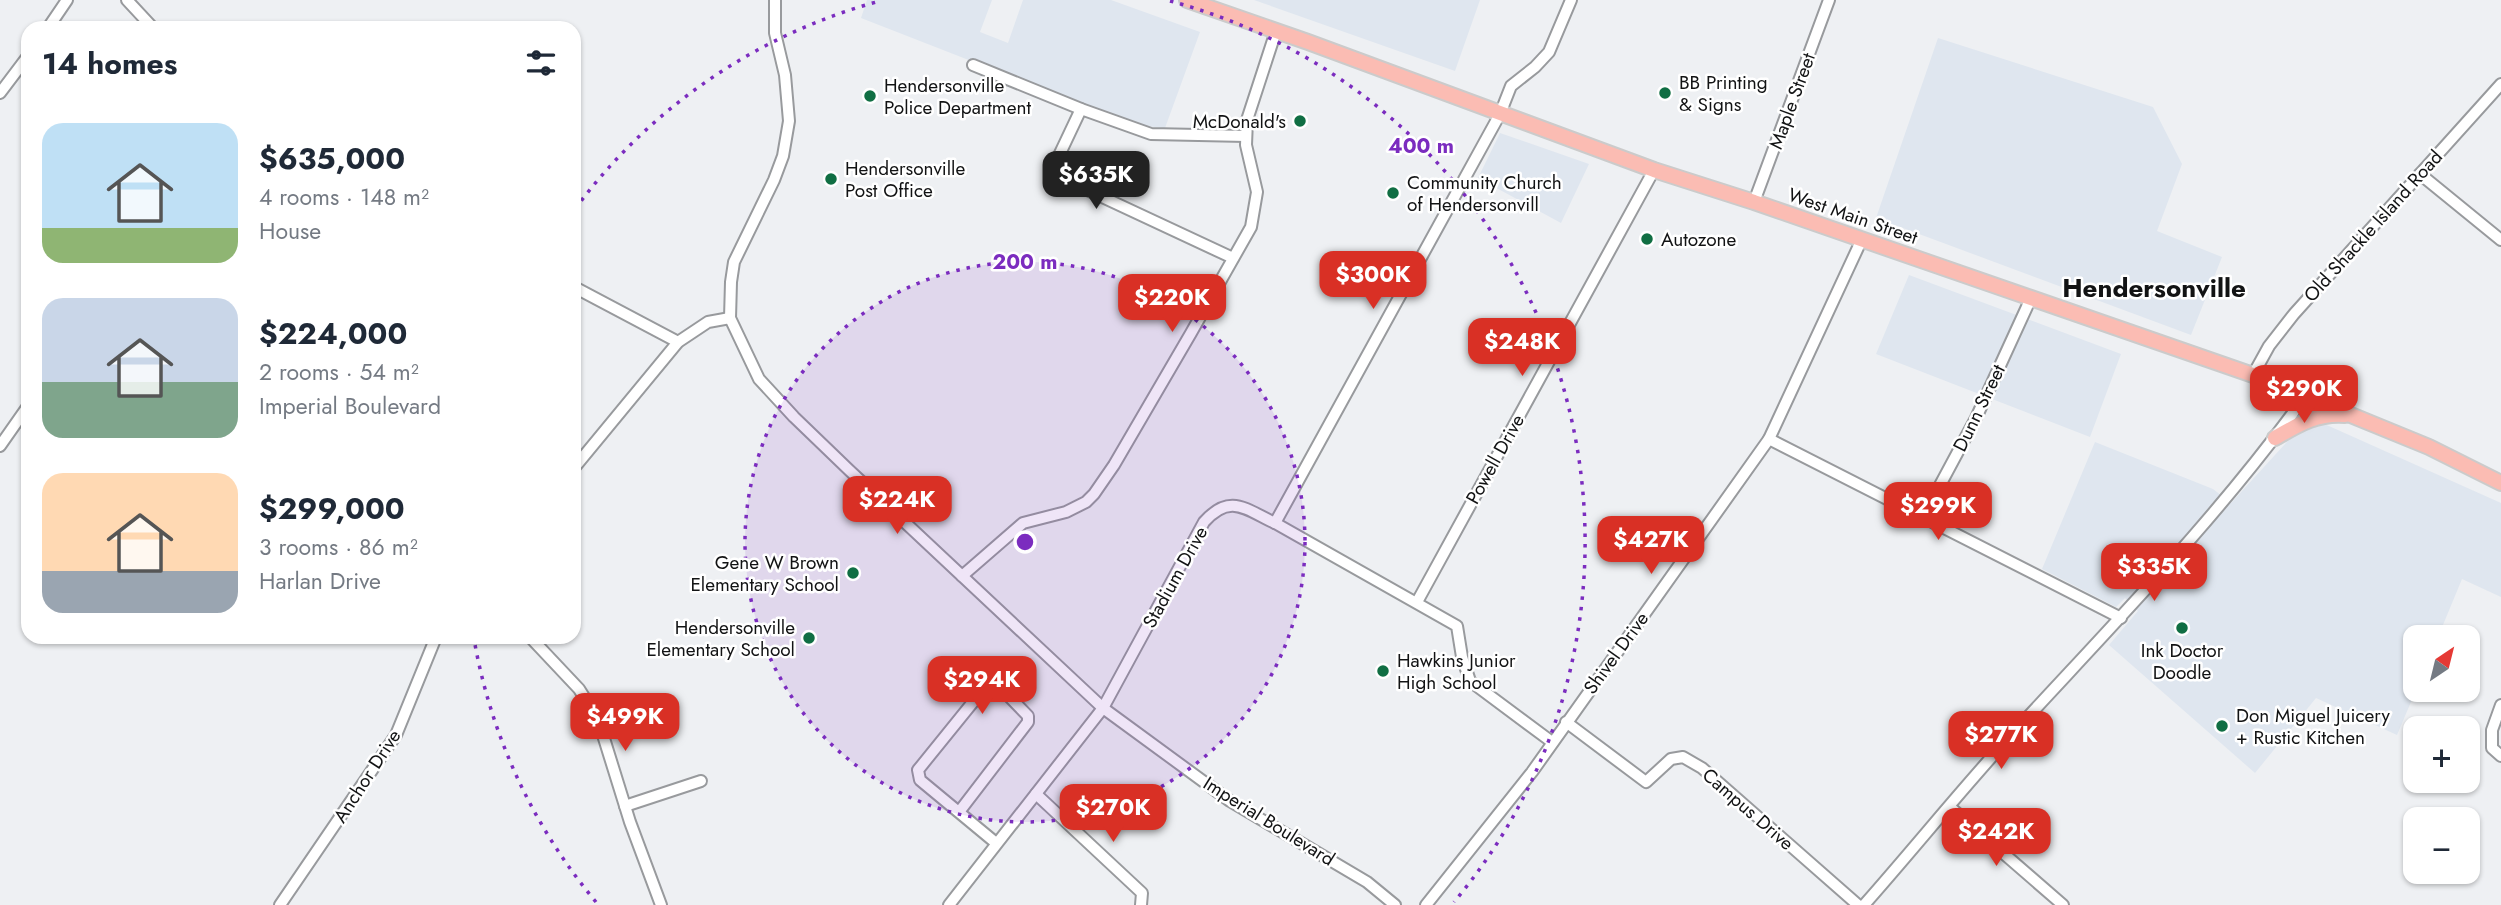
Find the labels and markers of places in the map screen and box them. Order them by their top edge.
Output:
place label: BB Printing & Signs [1679,69,1768,118]
place label: Hendersonville Police Department [884,72,1031,121]
marker: BB Printing & Signs [1657,85,1673,101]
marker: Hendersonville Police Department [862,88,878,104]
place label: McDonald's [1193,108,1286,135]
marker: McDonald's [1292,113,1308,129]
pin: $635K [1047,152,1145,211]
place label: Hendersonville Post Office [845,155,965,204]
place label: Community Church of Hendersonvill [1407,169,1562,218]
marker: Hendersonville Post Office [823,171,839,187]
marker: Community Church of Hendersonvill [1385,185,1401,201]
place label: Autozone [1661,226,1737,253]
marker: Autozone [1639,231,1655,247]
pin: $300K [1324,252,1422,311]
pin: $220K [1123,274,1221,334]
pin: $248K [1473,318,1571,378]
pin: $290K [2255,366,2353,425]
pin: $224K [848,476,946,536]
pin: $299K [1889,482,1987,542]
pin: $427K [1602,516,1700,576]
centre of rings [1013,530,1037,554]
pin: $335K [2105,544,2203,603]
place label: Gene W Brown Elementary School [690,549,839,598]
marker: Gene W Brown Elementary School [845,565,861,581]
place label: Hendersonville Elementary School [646,614,795,663]
marker: Ink Doctor Doodle [2174,620,2190,636]
marker: Hendersonville Elementary School [801,630,817,646]
place label: Ink Doctor Doodle [2141,637,2224,686]
place label: Hawkins Junior High School [1397,647,1516,696]
pin: $294K [933,656,1031,716]
marker: Hawkins Junior High School [1375,663,1391,679]
pin: $499K [576,694,674,753]
place label: Don Miguel Juicery + Rustic Kitchen [2236,702,2390,751]
pin: $277K [1952,712,2050,771]
marker: Don Miguel Juicery + Rustic Kitchen [2214,718,2230,734]
pin: $270K [1064,784,1162,844]
pin: $242K [1947,808,2045,868]

